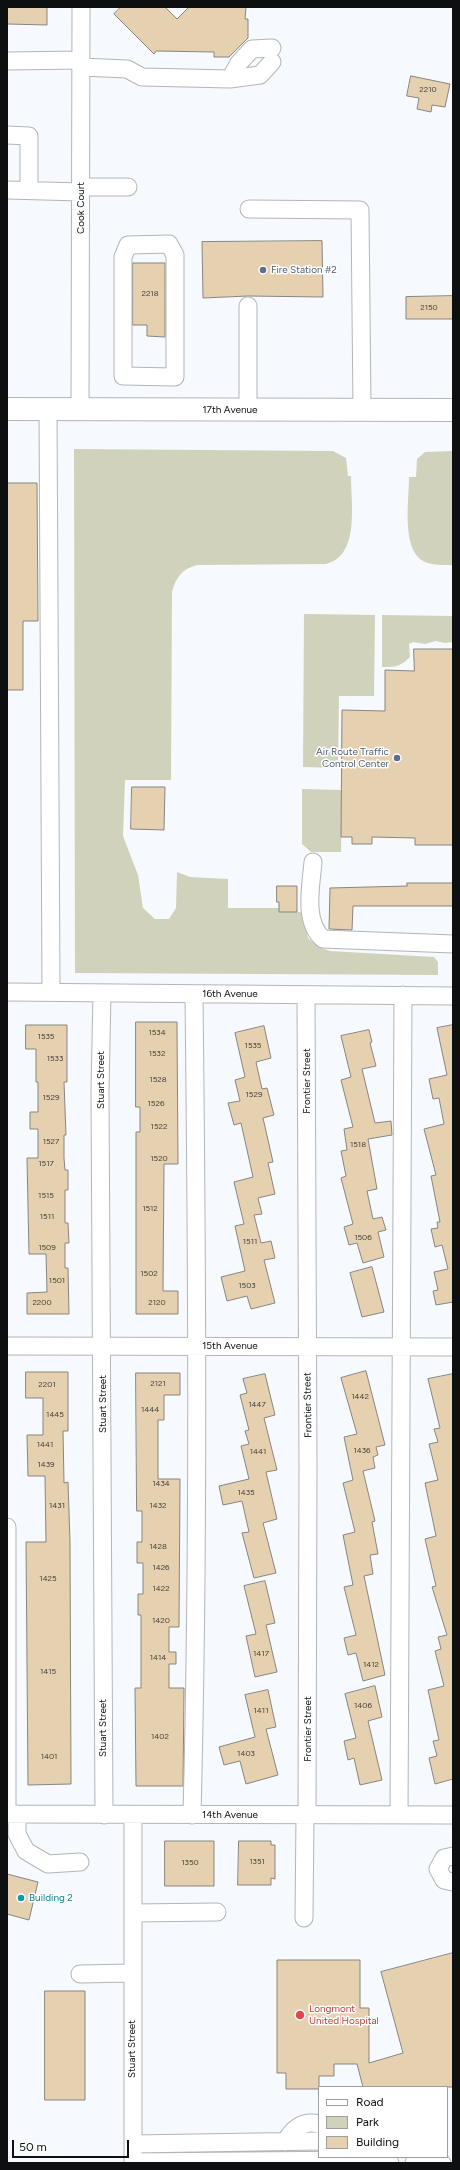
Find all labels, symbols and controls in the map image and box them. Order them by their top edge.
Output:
house number: 2210 [419,85,437,95]
street label: Cook Court [75,182,87,234]
place label: Fire Station #2 [271,264,337,276]
marker: Fire Station #2 [258,265,268,275]
house number: 2218 [141,289,159,299]
house number: 2150 [420,303,438,313]
street label: 17th Avenue [202,404,258,416]
place label: Air Route Traffic Control Center [316,746,389,770]
marker: Air Route Traffic Control Center [392,753,402,763]
street label: 16th Avenue [202,988,258,1000]
house number: 1534 [148,1028,166,1038]
house number: 1535 [38,1032,54,1042]
house number: 1535 [245,1041,261,1051]
street label: Frontier Street [301,1048,313,1114]
house number: 1532 [149,1049,165,1059]
street label: Stuart Street [95,1051,107,1109]
house number: 1533 [47,1054,63,1064]
house number: 1528 [149,1075,167,1085]
house number: 1529 [246,1090,262,1100]
house number: 1529 [43,1093,59,1103]
house number: 1526 [148,1099,164,1109]
house number: 1522 [151,1122,167,1132]
house number: 1527 [43,1137,59,1147]
house number: 1518 [350,1140,366,1150]
house number: 1520 [150,1154,168,1164]
house number: 1517 [38,1159,54,1169]
house number: 1515 [38,1191,54,1201]
house number: 1512 [142,1204,158,1214]
house number: 1511 [40,1212,54,1222]
house number: 1506 [354,1233,372,1243]
house number: 1511 [243,1237,257,1247]
house number: 1509 [38,1243,56,1253]
house number: 1502 [140,1269,158,1279]
house number: 1501 [49,1276,65,1286]
house number: 1503 [238,1281,256,1291]
house number: 2200 [32,1298,52,1308]
house number: 2120 [148,1298,166,1308]
street label: 15th Avenue [202,1340,258,1352]
street label: Frontier Street [301,1372,315,1438]
street label: Stuart Street [97,1375,109,1433]
house number: 2121 [150,1379,166,1389]
house number: 2201 [38,1380,56,1390]
house number: 1442 [351,1392,369,1402]
house number: 1447 [248,1400,266,1410]
house number: 1444 [141,1405,159,1415]
house number: 1445 [46,1410,64,1420]
house number: 1441 [37,1440,53,1450]
house number: 1436 [353,1446,371,1456]
house number: 1441 [250,1447,266,1457]
house number: 1439 [37,1460,55,1470]
house number: 1434 [152,1479,170,1489]
house number: 1435 [237,1488,255,1498]
house number: 1431 [49,1501,65,1511]
house number: 1432 [149,1501,167,1511]
house number: 1428 [149,1542,167,1552]
house number: 1426 [152,1563,170,1573]
house number: 1425 [39,1574,57,1584]
house number: 1422 [152,1584,170,1594]
house number: 1420 [152,1616,170,1626]
house number: 1417 [253,1649,269,1659]
house number: 1414 [150,1653,166,1663]
house number: 1412 [363,1660,379,1670]
house number: 1415 [40,1667,56,1677]
street label: Frontier Street [302,1696,314,1762]
street label: Stuart Street [97,1699,109,1757]
house number: 1406 [354,1701,372,1711]
house number: 1411 [254,1706,268,1716]
house number: 1402 [151,1732,169,1742]
house number: 1403 [237,1749,255,1759]
house number: 1401 [41,1752,57,1762]
street label: 14th Avenue [202,1809,258,1821]
house number: 1351 [249,1857,265,1867]
house number: 1350 [181,1858,199,1868]
place label: Building 2 [29,1892,73,1904]
marker: Building 2 [16,1893,26,1903]
place label: Longmont United Hospital [309,2003,379,2026]
marker: Longmont United Hospital [294,2009,306,2021]
street label: Stuart Street [126,2020,138,2078]
legend [318,2086,448,2158]
text: Road [356,2095,384,2109]
text: Park [356,2115,379,2129]
scale bar [14,2132,131,2158]
text: Building [356,2135,399,2149]
text: 50 m [19,2140,47,2154]

